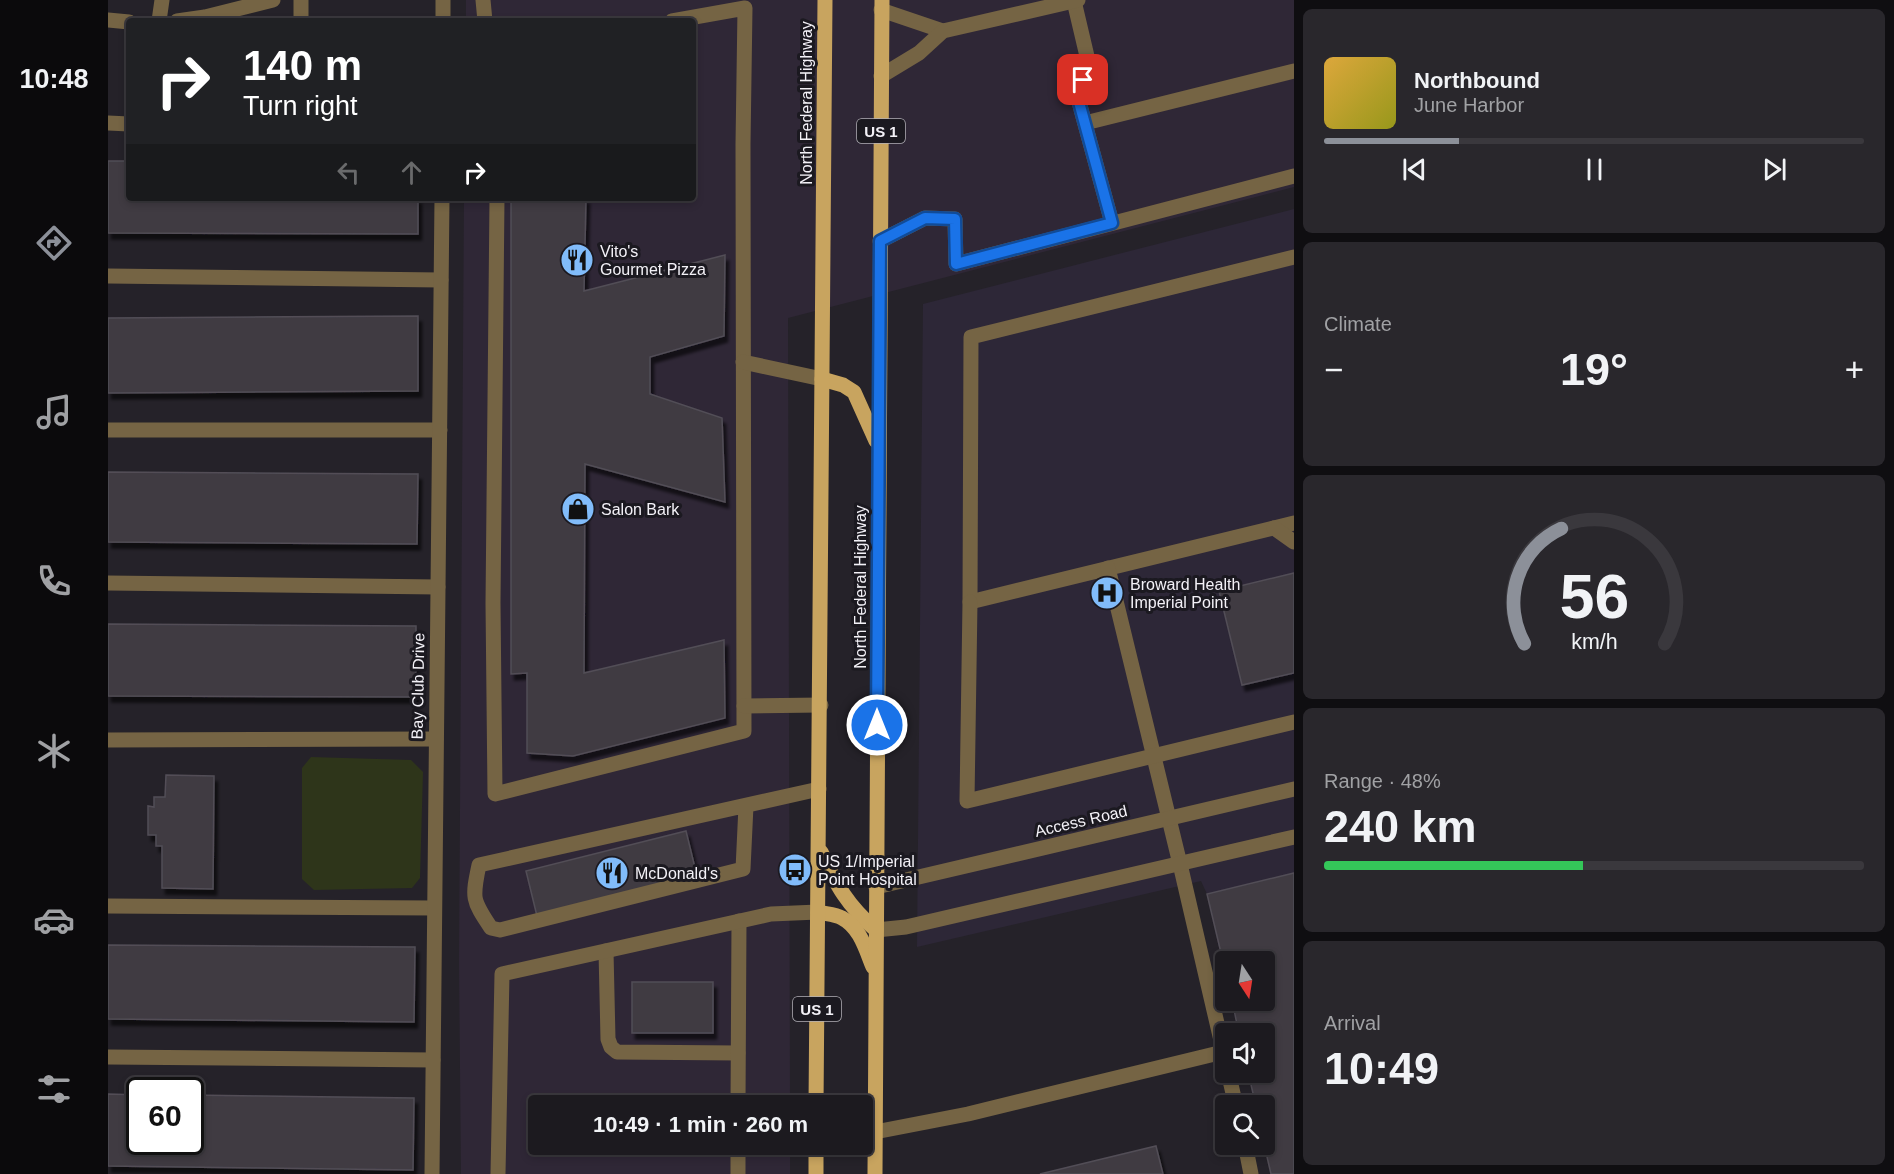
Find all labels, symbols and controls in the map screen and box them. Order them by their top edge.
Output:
street label: North Federal Highway [798,21,815,185]
icon: right [144,42,222,120]
text: 140 m [243,42,362,89]
pin [1057,54,1108,105]
icon: arrive [1066,63,1099,96]
text: 10:48 [19,64,89,94]
text: Northbound [1414,68,1540,93]
text: Turn right [243,91,358,121]
text: June Harbor [1414,94,1524,116]
road number: US 1 [857,119,905,143]
icon: previous [1398,153,1431,186]
icon: pause [1578,153,1611,186]
icon: next [1758,153,1791,186]
icon: left [332,156,365,189]
icon: ahead [395,156,428,189]
icon: right [458,156,491,189]
icon: directions [33,222,75,264]
restaurant icon: Vito's Gourmet Pizza [559,242,595,278]
place label: Vito's Gourmet Pizza [600,243,706,278]
text: Climate [1324,313,1392,335]
text: 19° [1560,344,1628,395]
text: − [1324,351,1343,388]
text: + [1845,351,1864,388]
icon: music [33,391,75,433]
shop icon: Salon Bark [560,491,596,527]
place label: Salon Bark [601,501,680,518]
street label: North Federal Highway [852,505,869,669]
icon: phone [33,560,75,602]
text: 56 [1559,562,1629,631]
hospital icon: Broward Health Imperial Point [1089,575,1125,611]
place label: Broward Health Imperial Point [1130,576,1240,611]
text: km/h [1571,630,1617,654]
street label: Bay Club Drive [409,632,427,739]
position arrow [845,693,909,757]
icon: climate [33,730,75,772]
text: Range · 48% [1324,770,1441,792]
text: 240 km [1324,801,1477,852]
street label: Access Road [1033,802,1129,840]
bus stop icon: US 1/Imperial Point Hospital [777,852,813,888]
place label: US 1/Imperial Point Hospital [818,853,917,888]
restaurant icon: McDonald's [594,855,630,891]
place label: McDonald's [635,865,718,882]
icon: car [33,899,75,941]
north arrow [1215,951,1275,1011]
map controls [1215,951,1275,1155]
road number: US 1 [793,997,841,1021]
text: Arrival [1324,1012,1381,1034]
button: sound [1215,1023,1275,1083]
text: 10:49 [1324,1043,1439,1094]
icon: filters [33,1068,75,1110]
speed limit sign: 60 [126,1077,204,1155]
button: search [1215,1095,1275,1155]
text: 10:49 · 1 min · 260 m [593,1112,808,1137]

